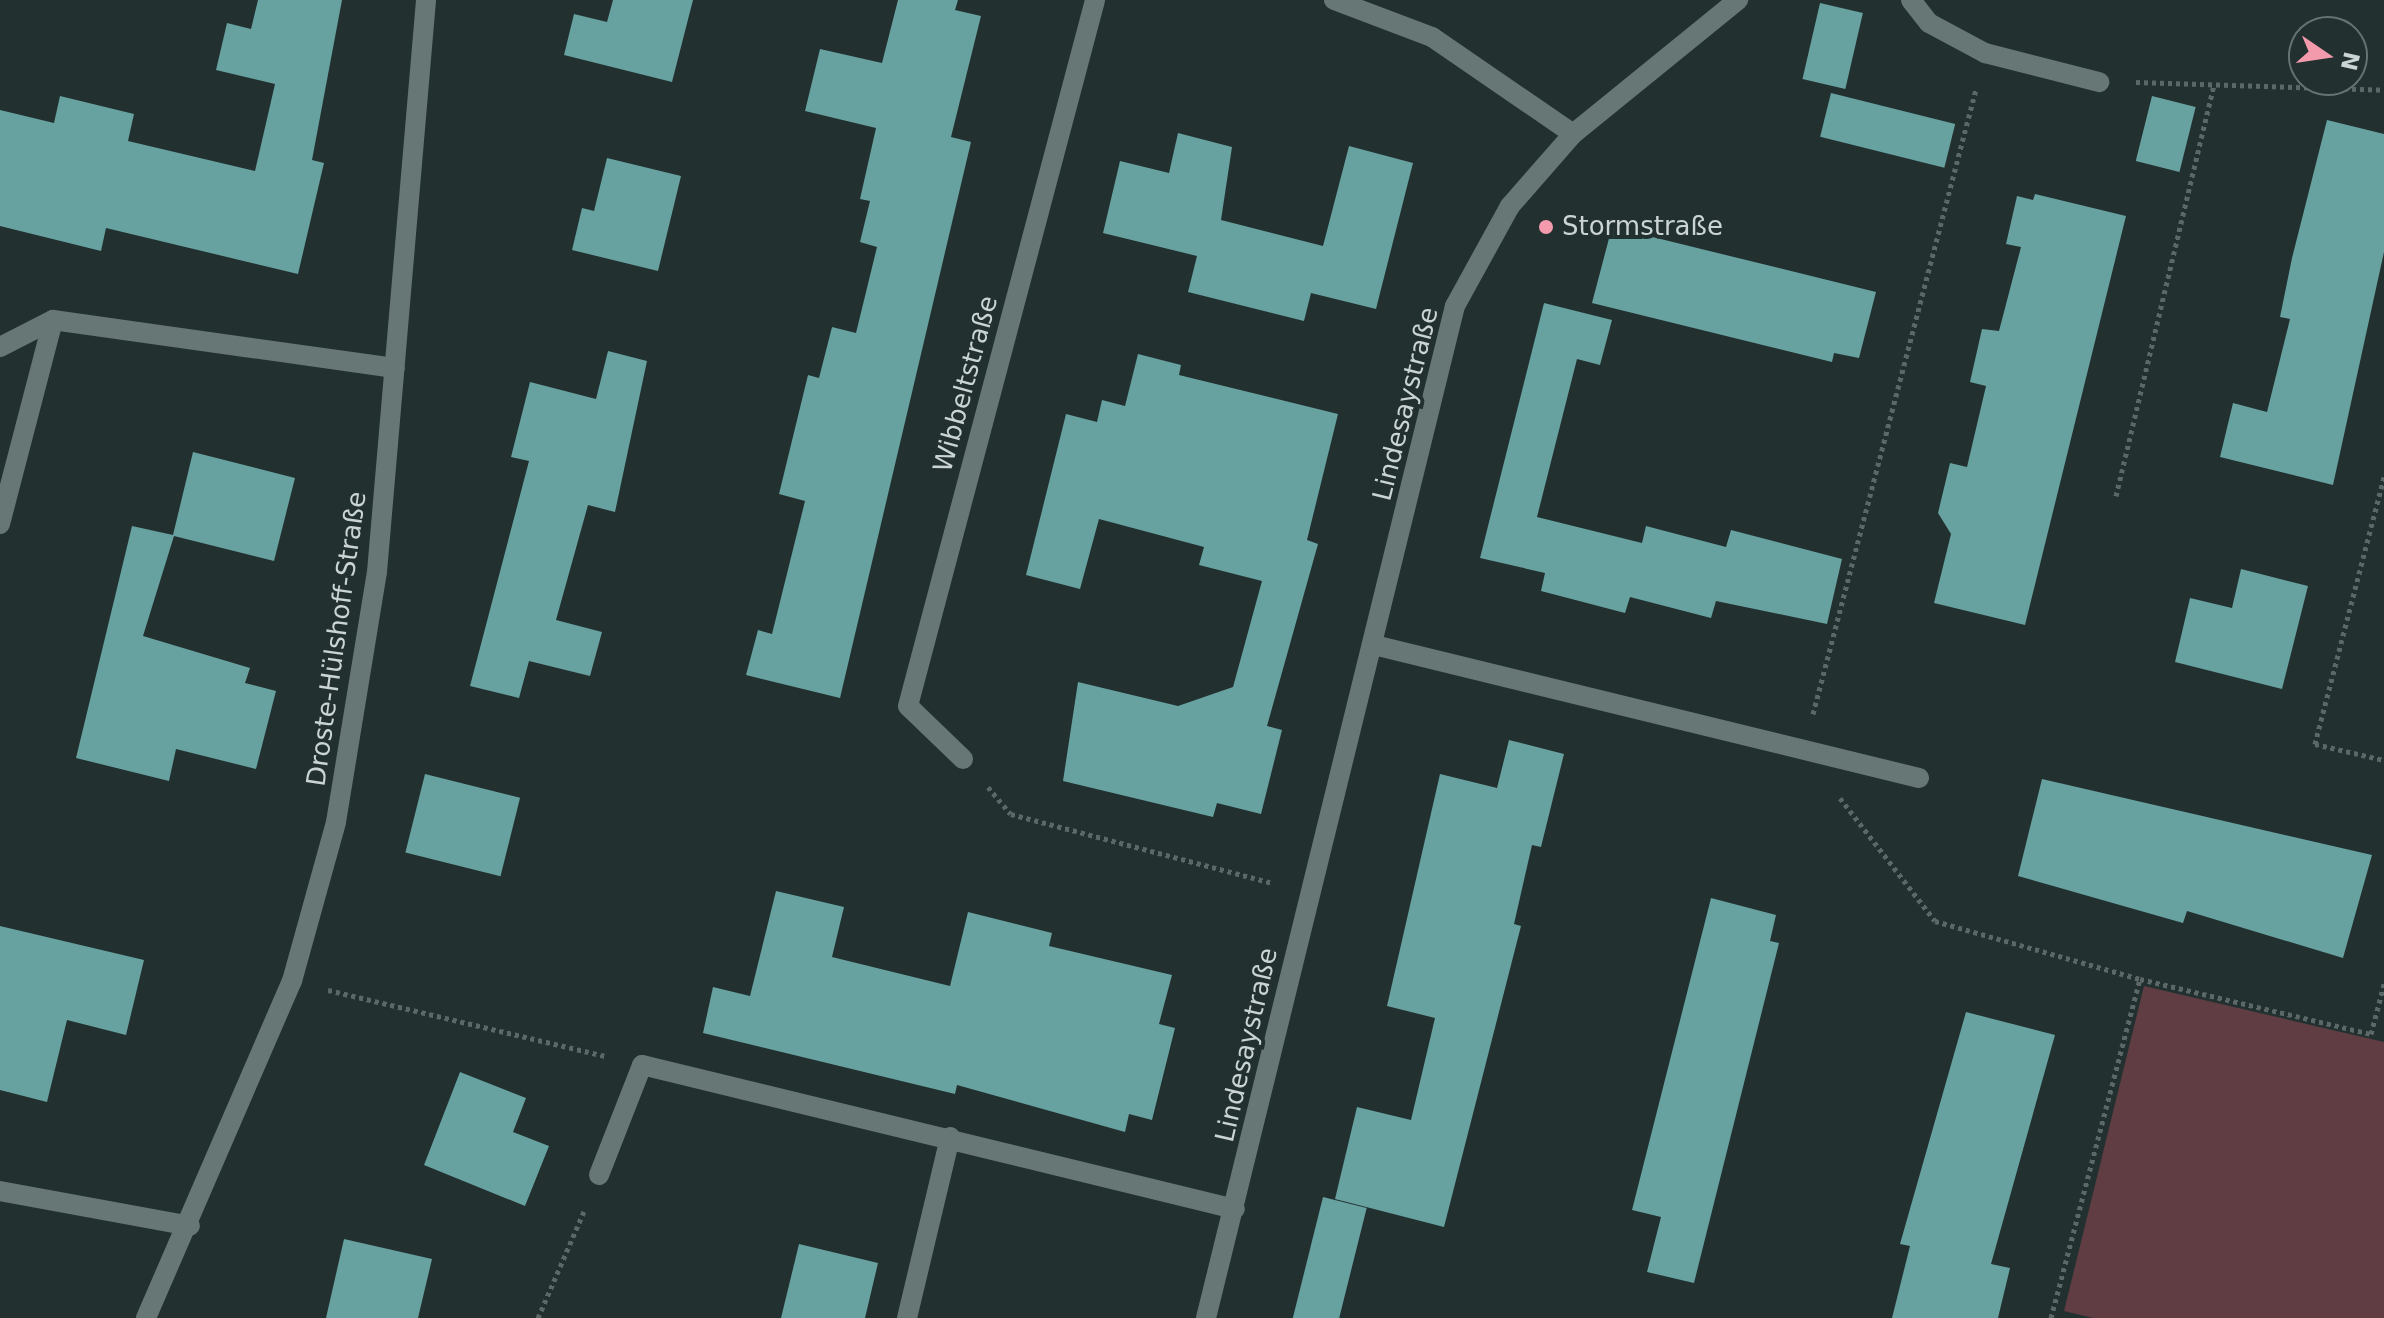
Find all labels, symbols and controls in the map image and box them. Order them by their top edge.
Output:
north arrow [2288,16,2368,96]
text: N [2336,49,2364,73]
place label: Stormstraße [1562,211,1723,243]
marker: Stormstraße [1537,218,1555,236]
street label: Wibbeltstraße [927,292,1005,476]
street label: Lindesaystraße [1367,304,1445,504]
street label: Droste-Hülshoff-Straße [301,490,373,788]
street label: Lindesaystraße [1209,945,1285,1145]

